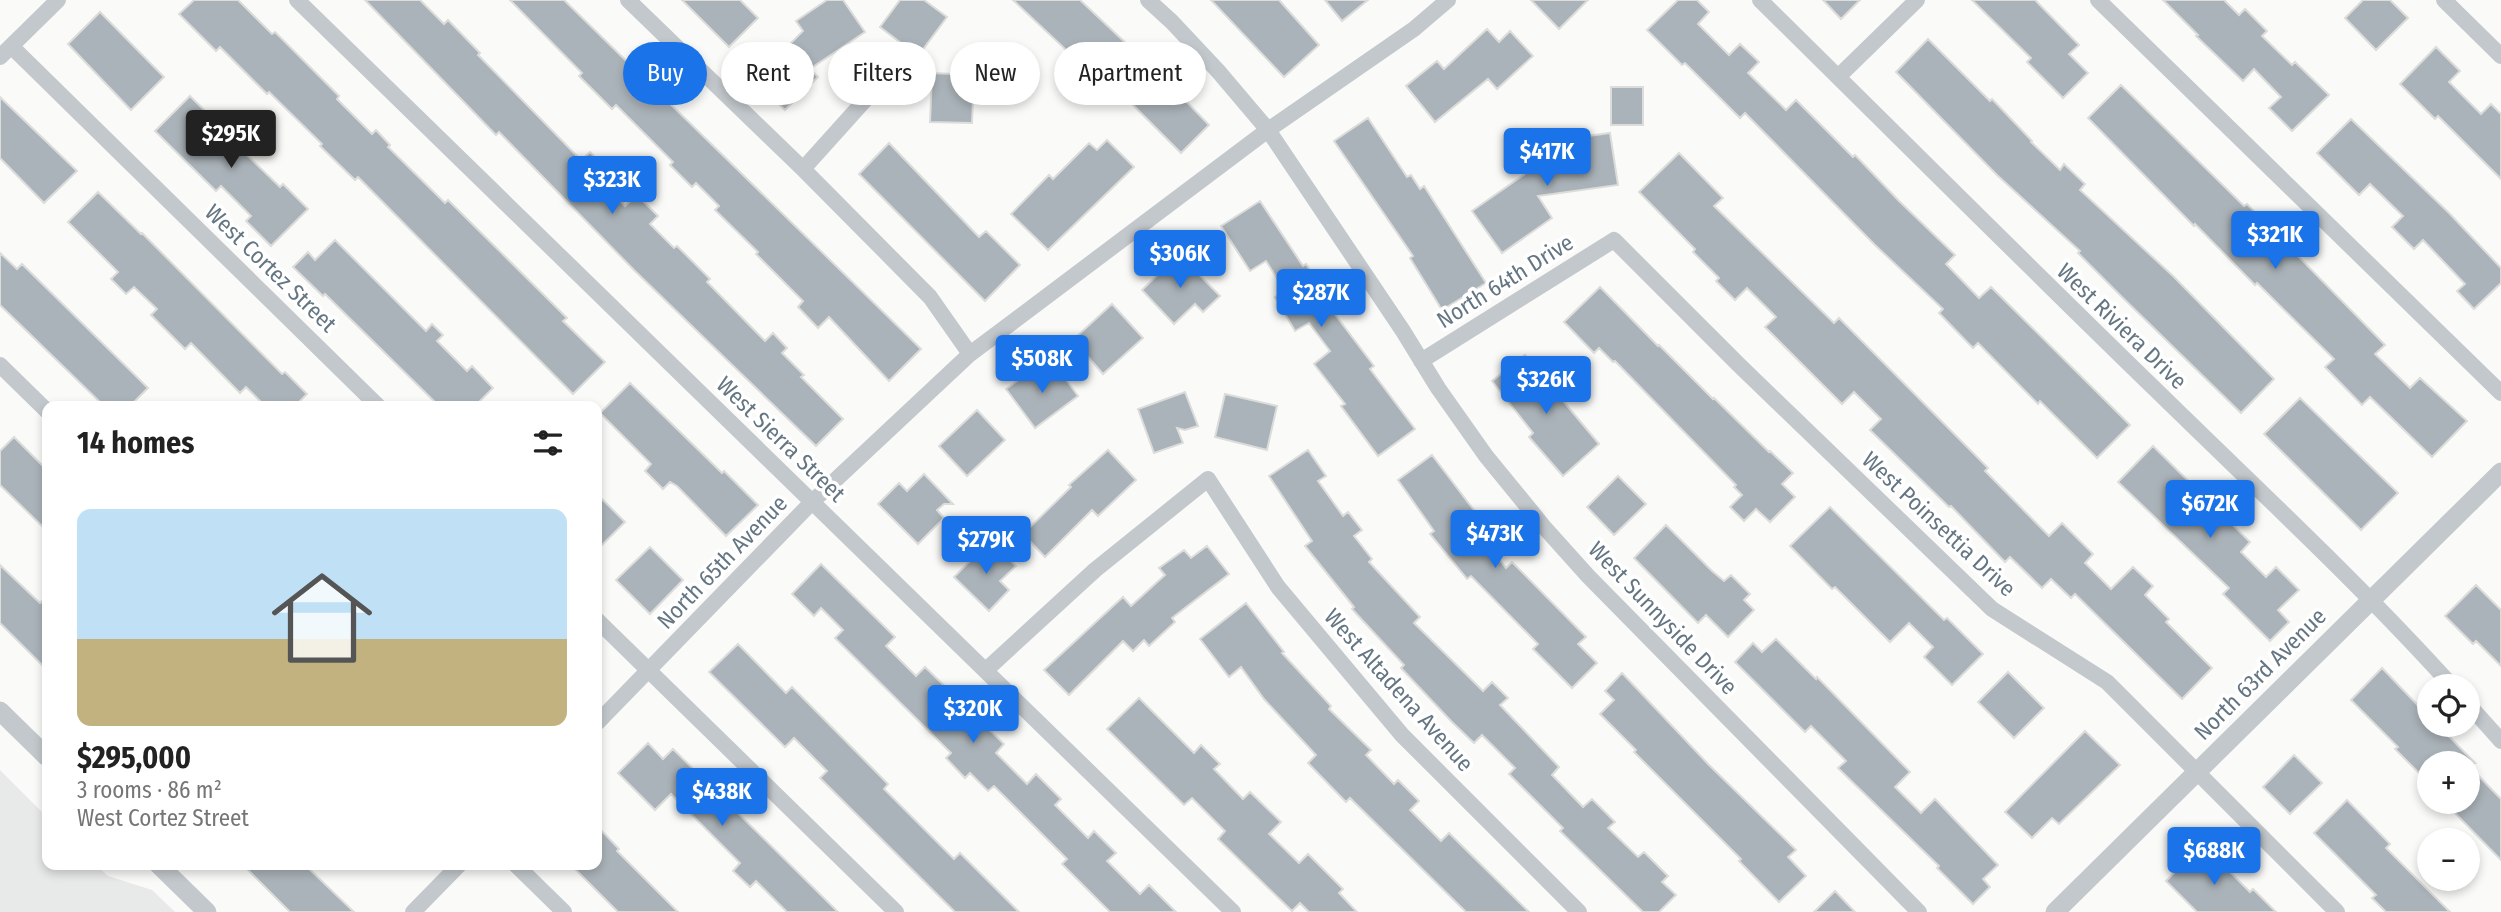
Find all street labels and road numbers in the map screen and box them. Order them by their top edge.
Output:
street label: West Cortez Street [199,198,343,338]
street label: North 64th Drive [1432,228,1578,334]
street label: West Riviera Drive [2051,257,2193,395]
street label: West Sierra Street [711,370,852,508]
street label: West Poinsettia Drive [1856,446,2022,602]
street label: North 65th Avenue [651,489,793,635]
street label: West Sunnyside Drive [1583,536,1743,700]
street label: North 63rd Avenue [2188,602,2332,746]
street label: West Altadena Avenue [1318,603,1480,777]

